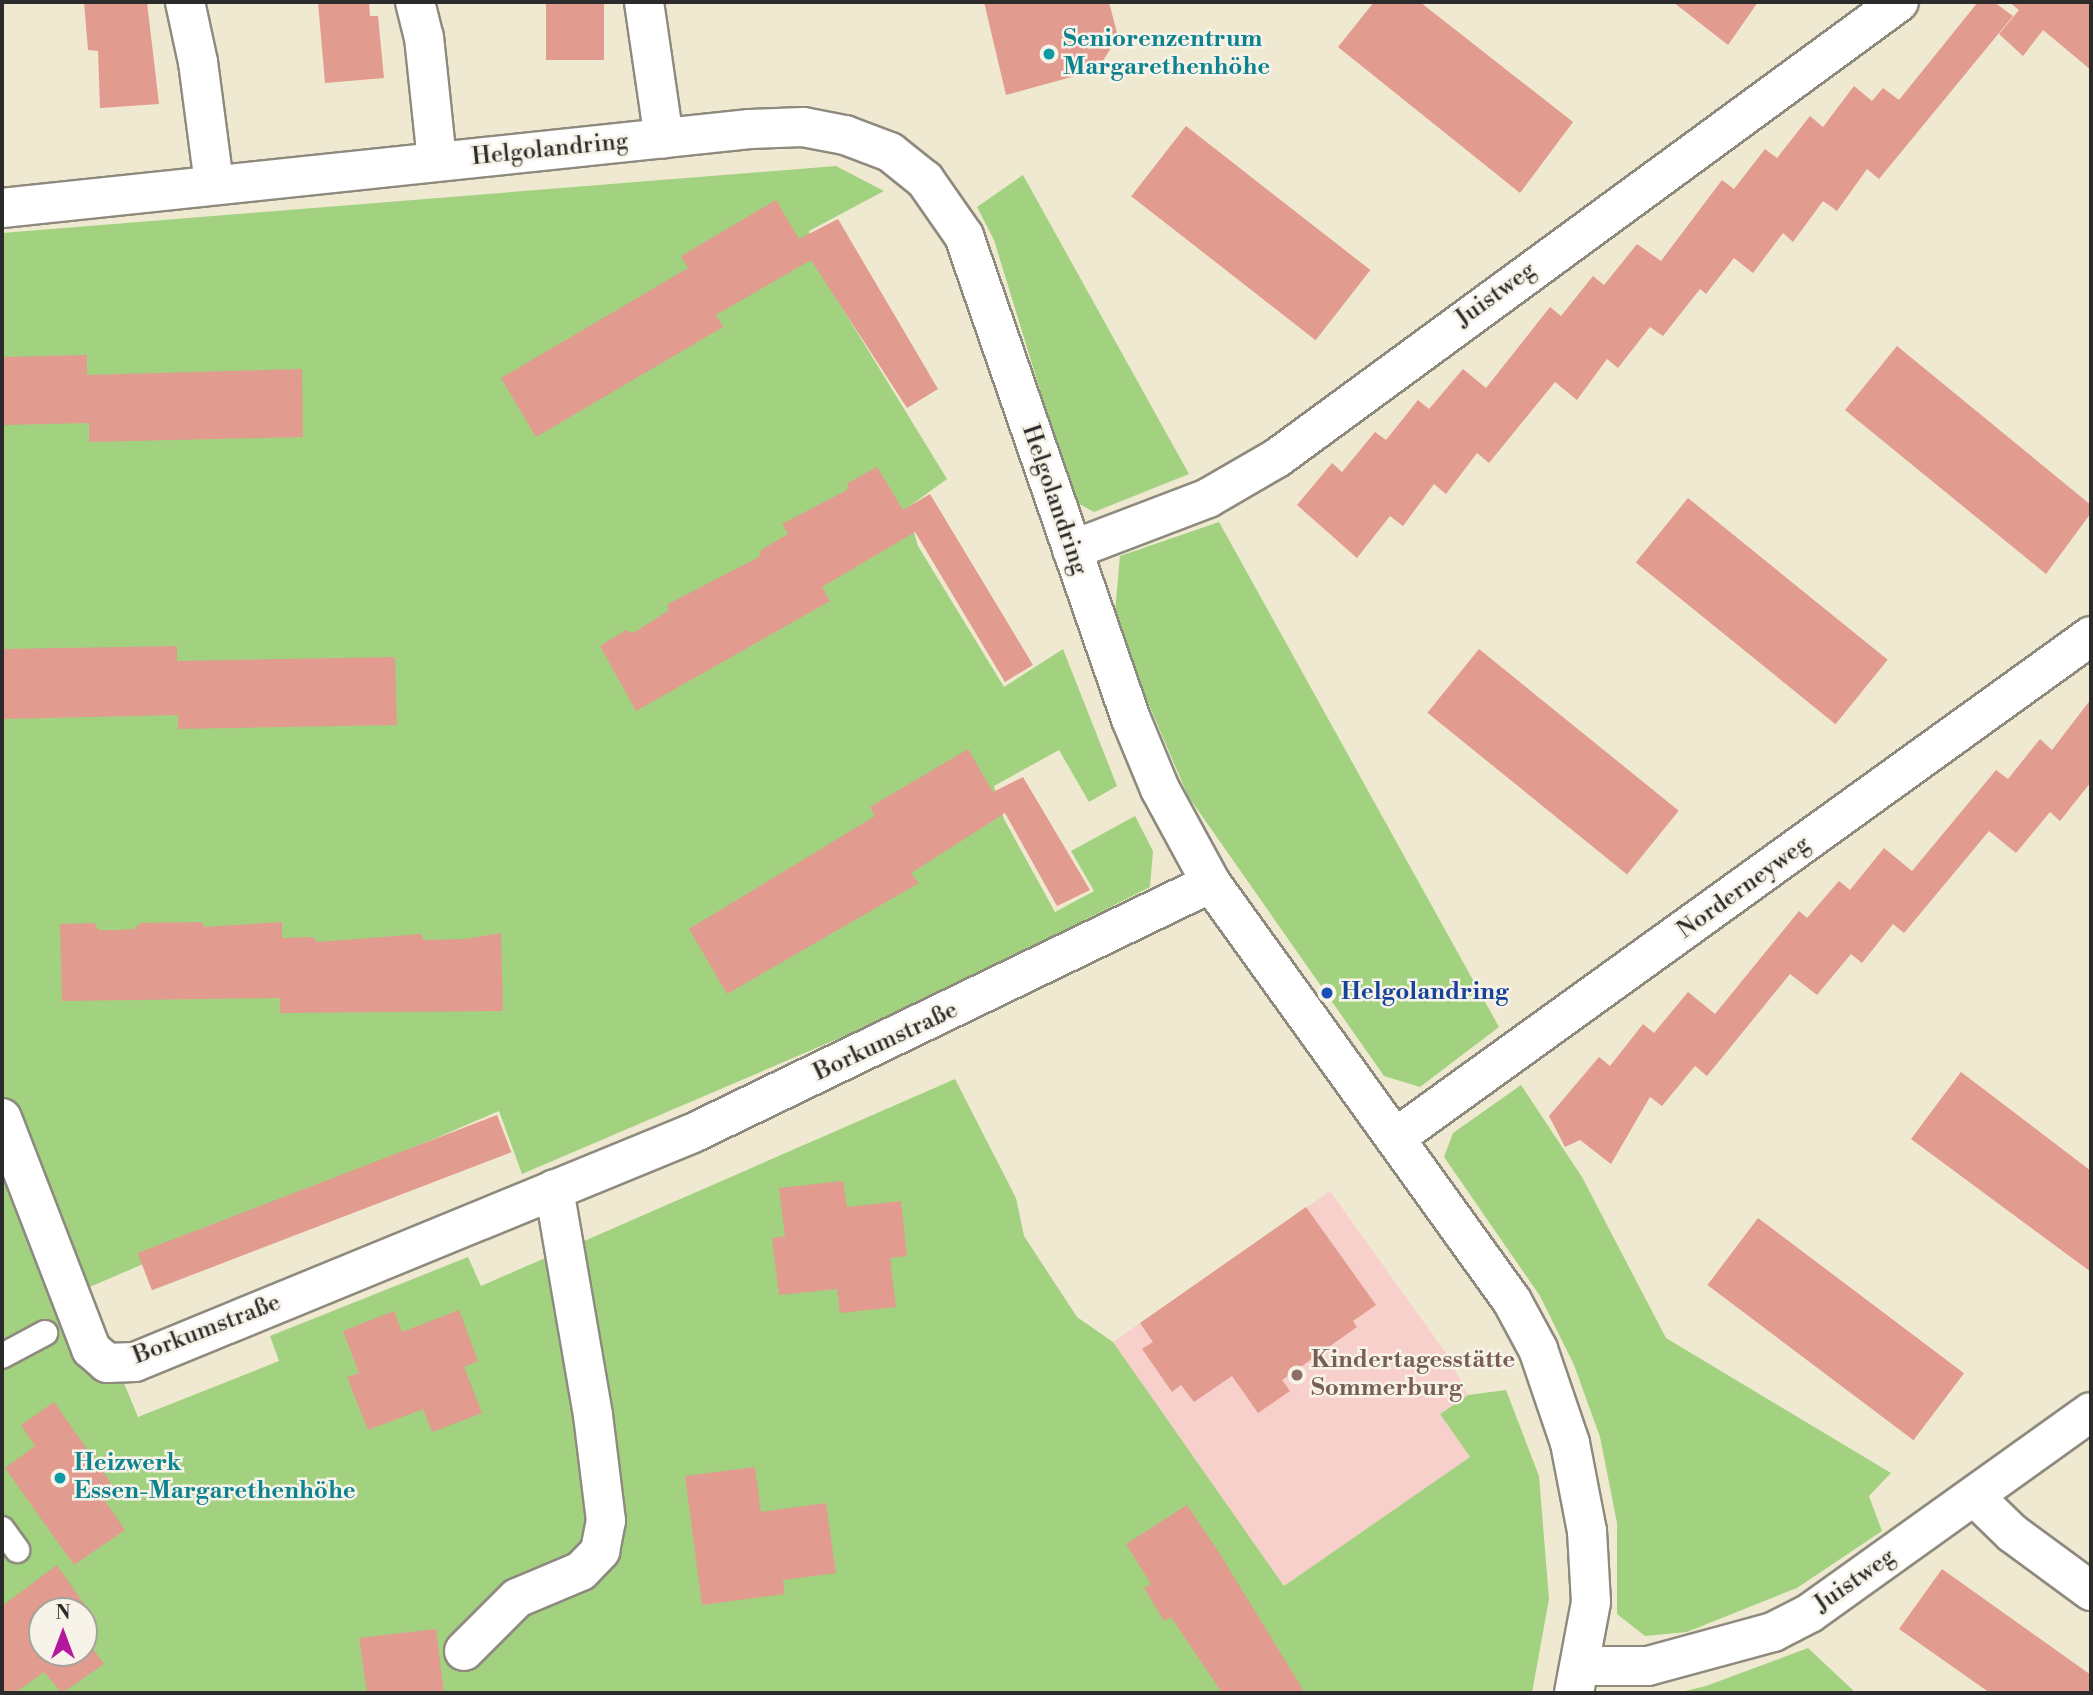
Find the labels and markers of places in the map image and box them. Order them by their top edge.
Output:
place label: Seniorenzentrum Margarethenhöhe [1063,26,1270,82]
marker: Seniorenzentrum Margarethenhöhe [1041,46,1057,62]
place label: Helgolandring [1341,979,1509,1007]
marker: Helgolandring [1319,985,1335,1001]
place label: Kindertagesstätte Sommerburg [1311,1347,1515,1403]
marker: Kindertagesstätte Sommerburg [1289,1367,1305,1383]
place label: Heizwerk Essen-Margarethenhöhe [74,1450,356,1506]
marker: Heizwerk Essen-Margarethenhöhe [52,1470,68,1486]

